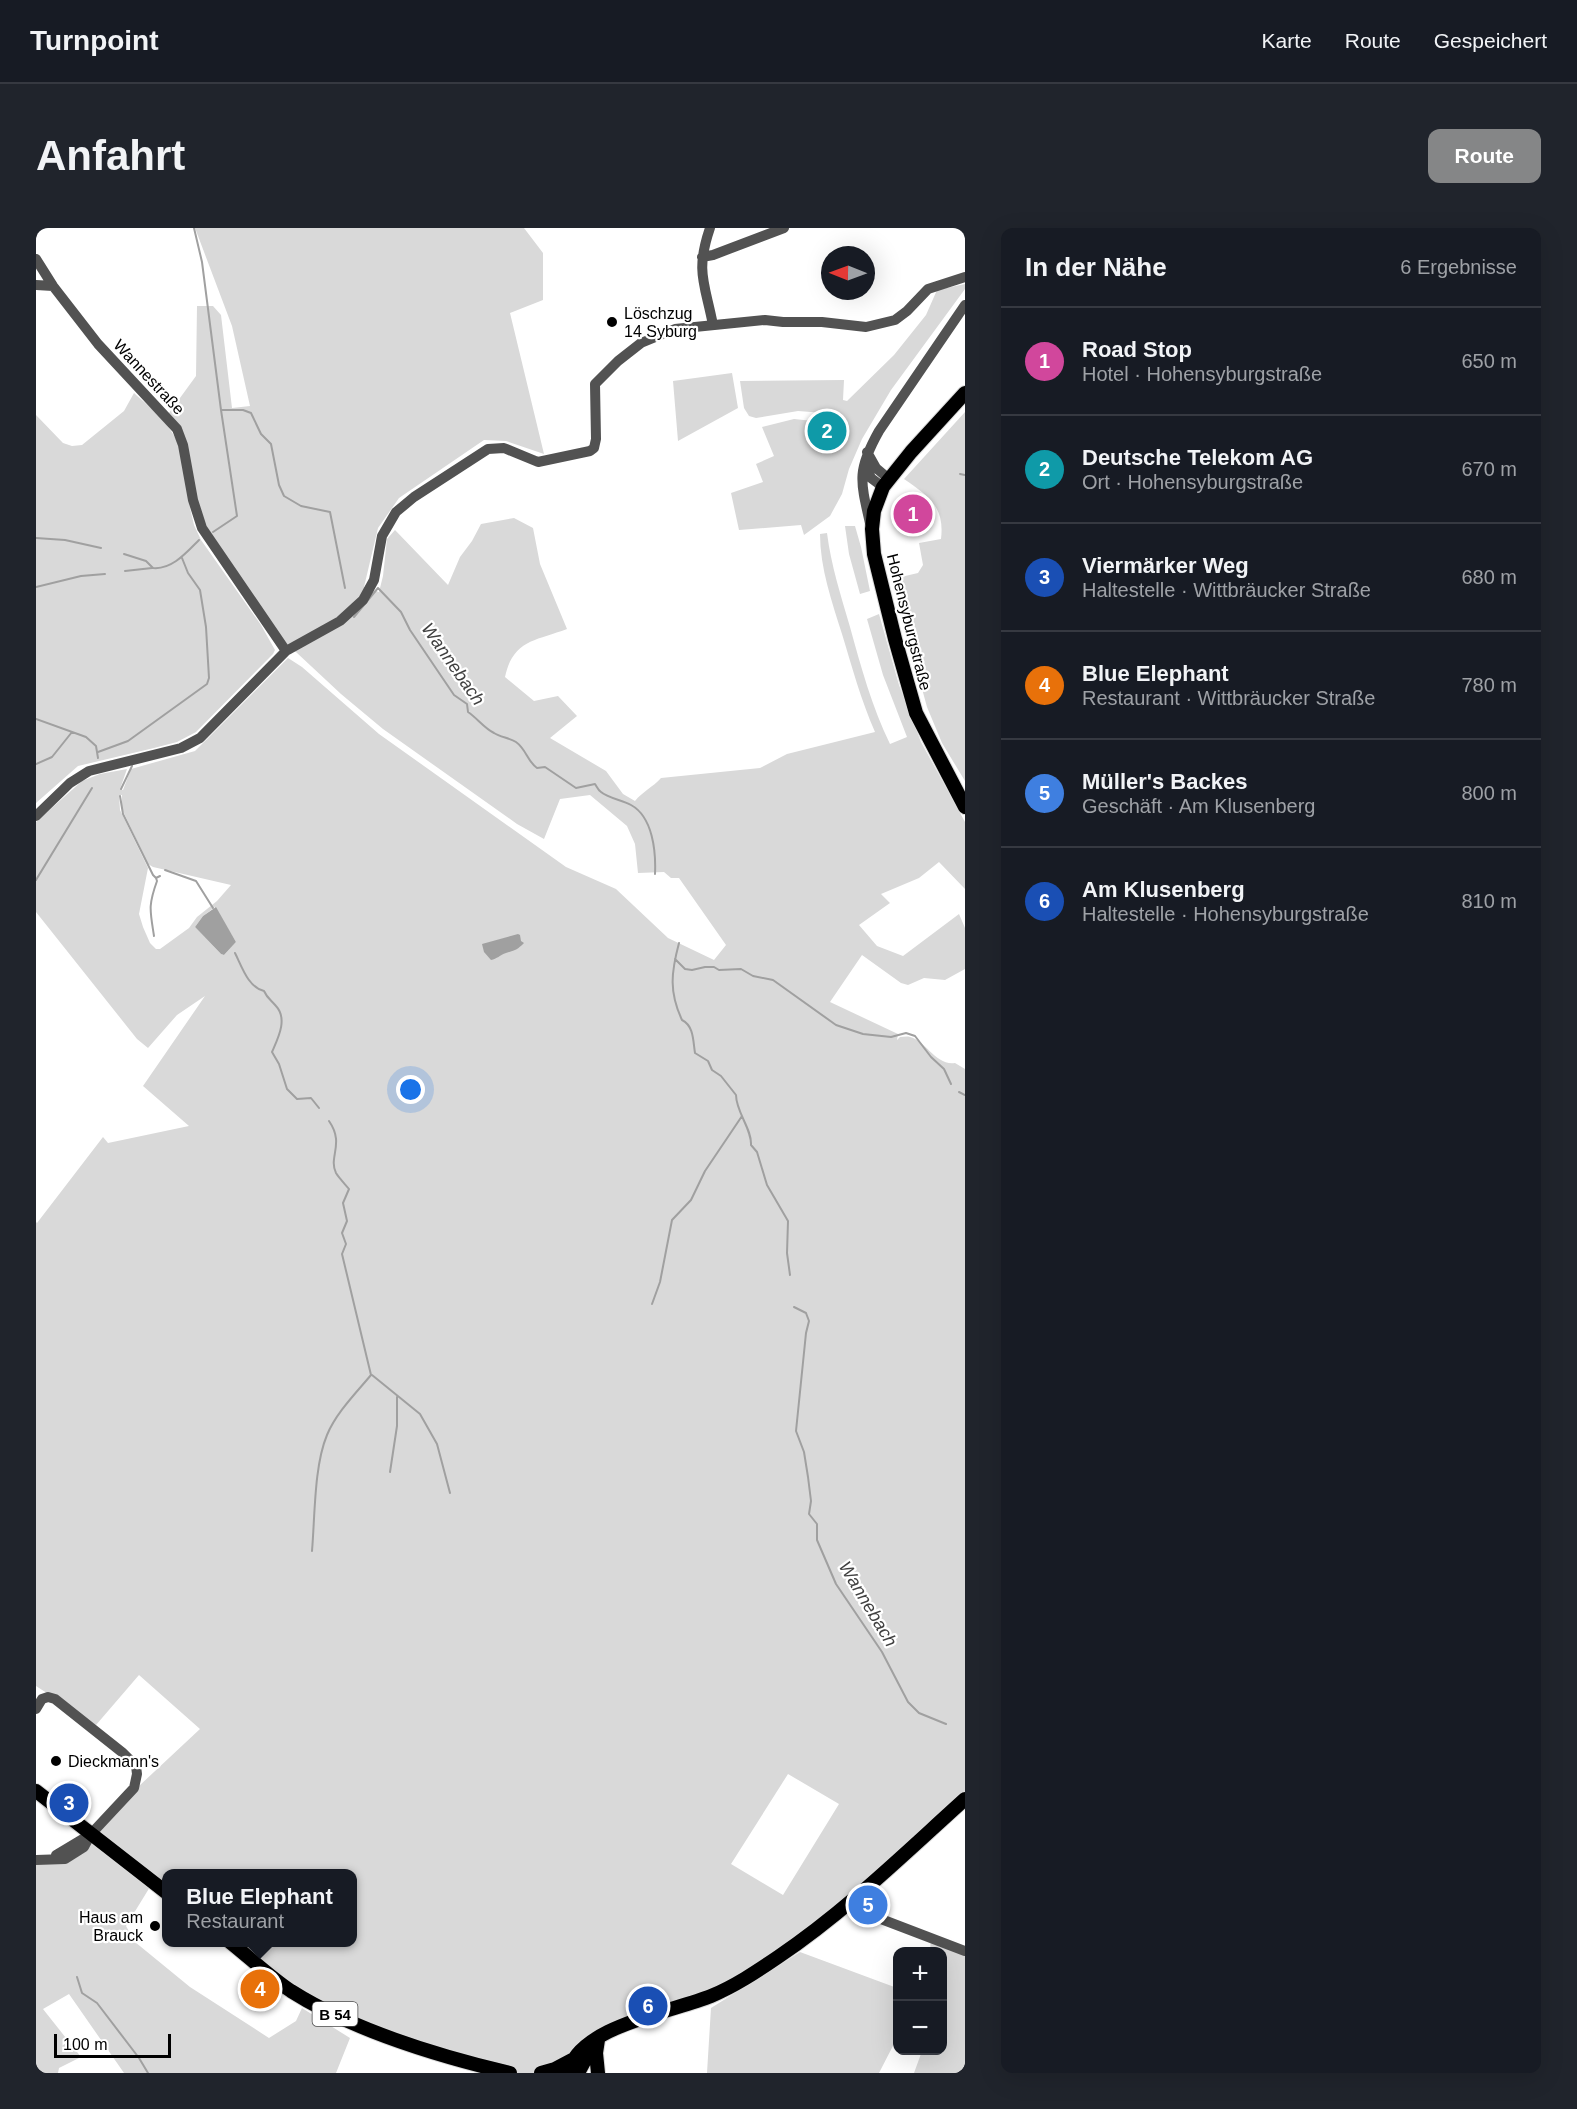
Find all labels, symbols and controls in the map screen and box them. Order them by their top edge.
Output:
text: Turnpoint [30,25,159,56]
text: Karte [1262,29,1312,52]
text: Route [1345,29,1401,52]
text: Gespeichert [1434,29,1547,52]
button: Route [1428,129,1541,183]
text: Anfahrt [36,132,185,179]
north arrow [821,246,875,300]
text: In der Nähe [1025,252,1167,282]
text: 6 Ergebnisse [1400,256,1517,278]
place label: Löschzug 14 Syburg [624,305,697,340]
marker: Löschzug 14 Syburg [605,315,619,329]
street label: Wannestraße [110,336,188,418]
text: Road Stop [1082,337,1192,362]
text: 1 [1039,350,1050,372]
text: 650 m [1461,350,1517,372]
text: Hotel · Hohensyburgstraße [1082,363,1322,385]
pin: 2 [808,408,846,454]
text: Deutsche Telekom AG [1082,445,1313,470]
text: 2 [1039,458,1050,480]
text: 670 m [1461,458,1517,480]
text: Ort · Hohensyburgstraße [1082,471,1303,493]
pin: 1 [894,492,932,536]
street label: Hohensyburgstraße [884,552,934,692]
text: Viermärker Weg [1082,553,1249,578]
text: 3 [1039,566,1050,588]
text: 680 m [1461,566,1517,588]
text: Haltestelle · Wittbräucker Straße [1082,579,1371,601]
water label: Wannebach [417,619,489,709]
text: Blue Elephant [1082,661,1229,686]
text: 4 [1039,674,1050,696]
text: 780 m [1461,674,1517,696]
text: Restaurant · Wittbräucker Straße [1082,687,1375,709]
text: Müller's Backes [1082,769,1247,794]
text: 5 [1039,782,1050,804]
text: 800 m [1461,782,1517,804]
text: Geschäft · Am Klusenberg [1082,795,1315,817]
text: Am Klusenberg [1082,877,1245,902]
text: 6 [1039,890,1050,912]
text: 810 m [1461,890,1517,912]
text: Haltestelle · Hohensyburgstraße [1082,903,1369,925]
your location [396,1075,425,1104]
water label: Wannebach [835,1558,901,1650]
place label: Dieckmann's [68,1753,159,1770]
marker: Dieckmann's [49,1754,63,1768]
pin: 3 [50,1780,88,1826]
popup [162,1869,357,1947]
pin: 5 [848,1882,888,1928]
text: Blue Elephant [186,1884,333,1909]
place label: Haus am Brauck [79,1909,144,1944]
text: Restaurant [186,1910,284,1932]
marker: Haus am Brauck [148,1919,162,1933]
map controls [893,1947,947,2055]
button: + [893,1947,947,2001]
pin: 4 [240,1966,280,2012]
pin: 6 [628,1984,668,2028]
button: − [893,2001,947,2055]
road number: B 54 [312,2002,358,2026]
scale bar [54,2031,171,2058]
text: 100 m [63,2036,107,2053]

